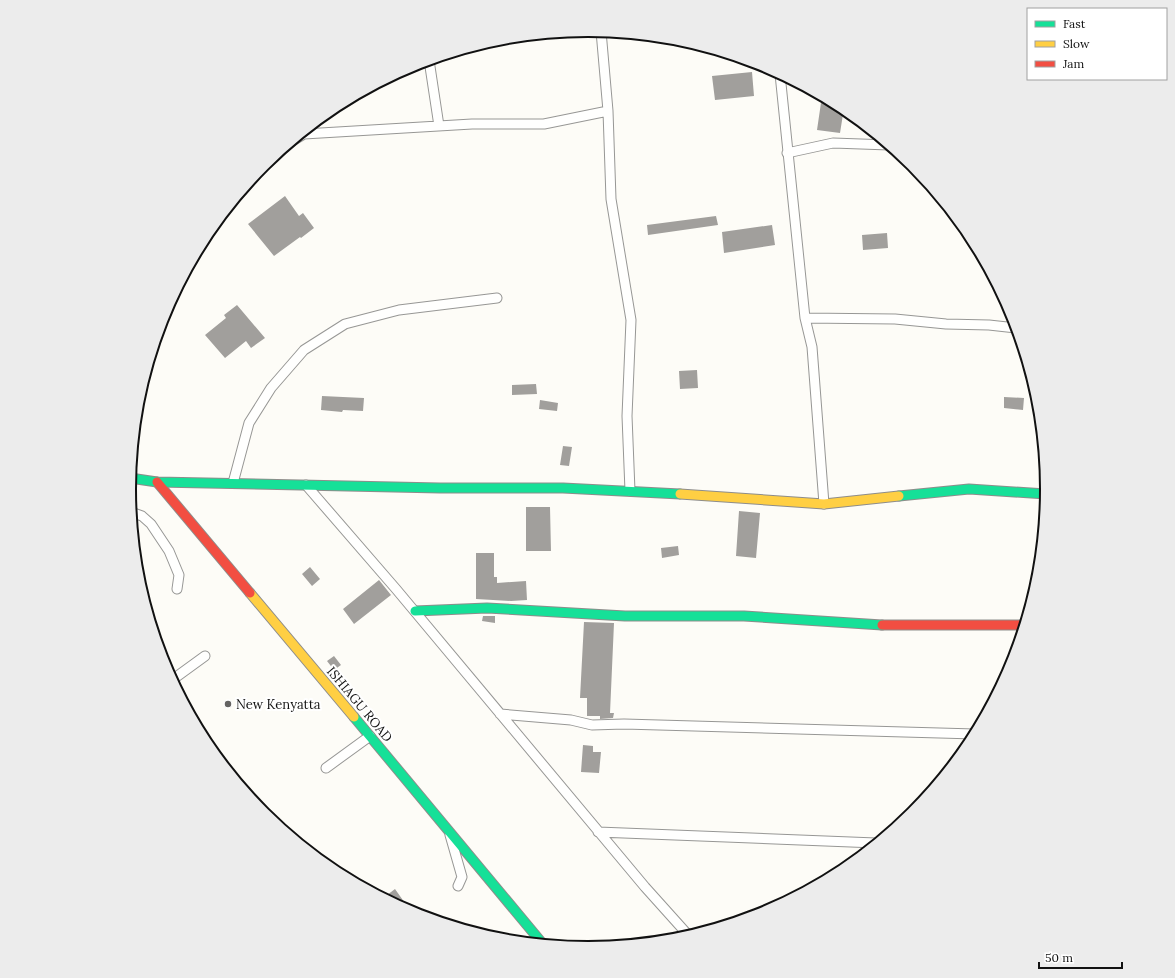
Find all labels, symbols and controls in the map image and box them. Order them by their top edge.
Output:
legend [1027,8,1167,80]
text: Fast [1063,16,1086,31]
text: Slow [1063,36,1090,51]
text: Jam [1062,56,1084,71]
street label: ISHIAGU ROAD [323,663,396,746]
place label: New Kenyatta [236,696,321,713]
marker: New Kenyatta [223,699,233,709]
scale bar [1039,944,1122,970]
text: 50 m [1045,950,1073,965]

